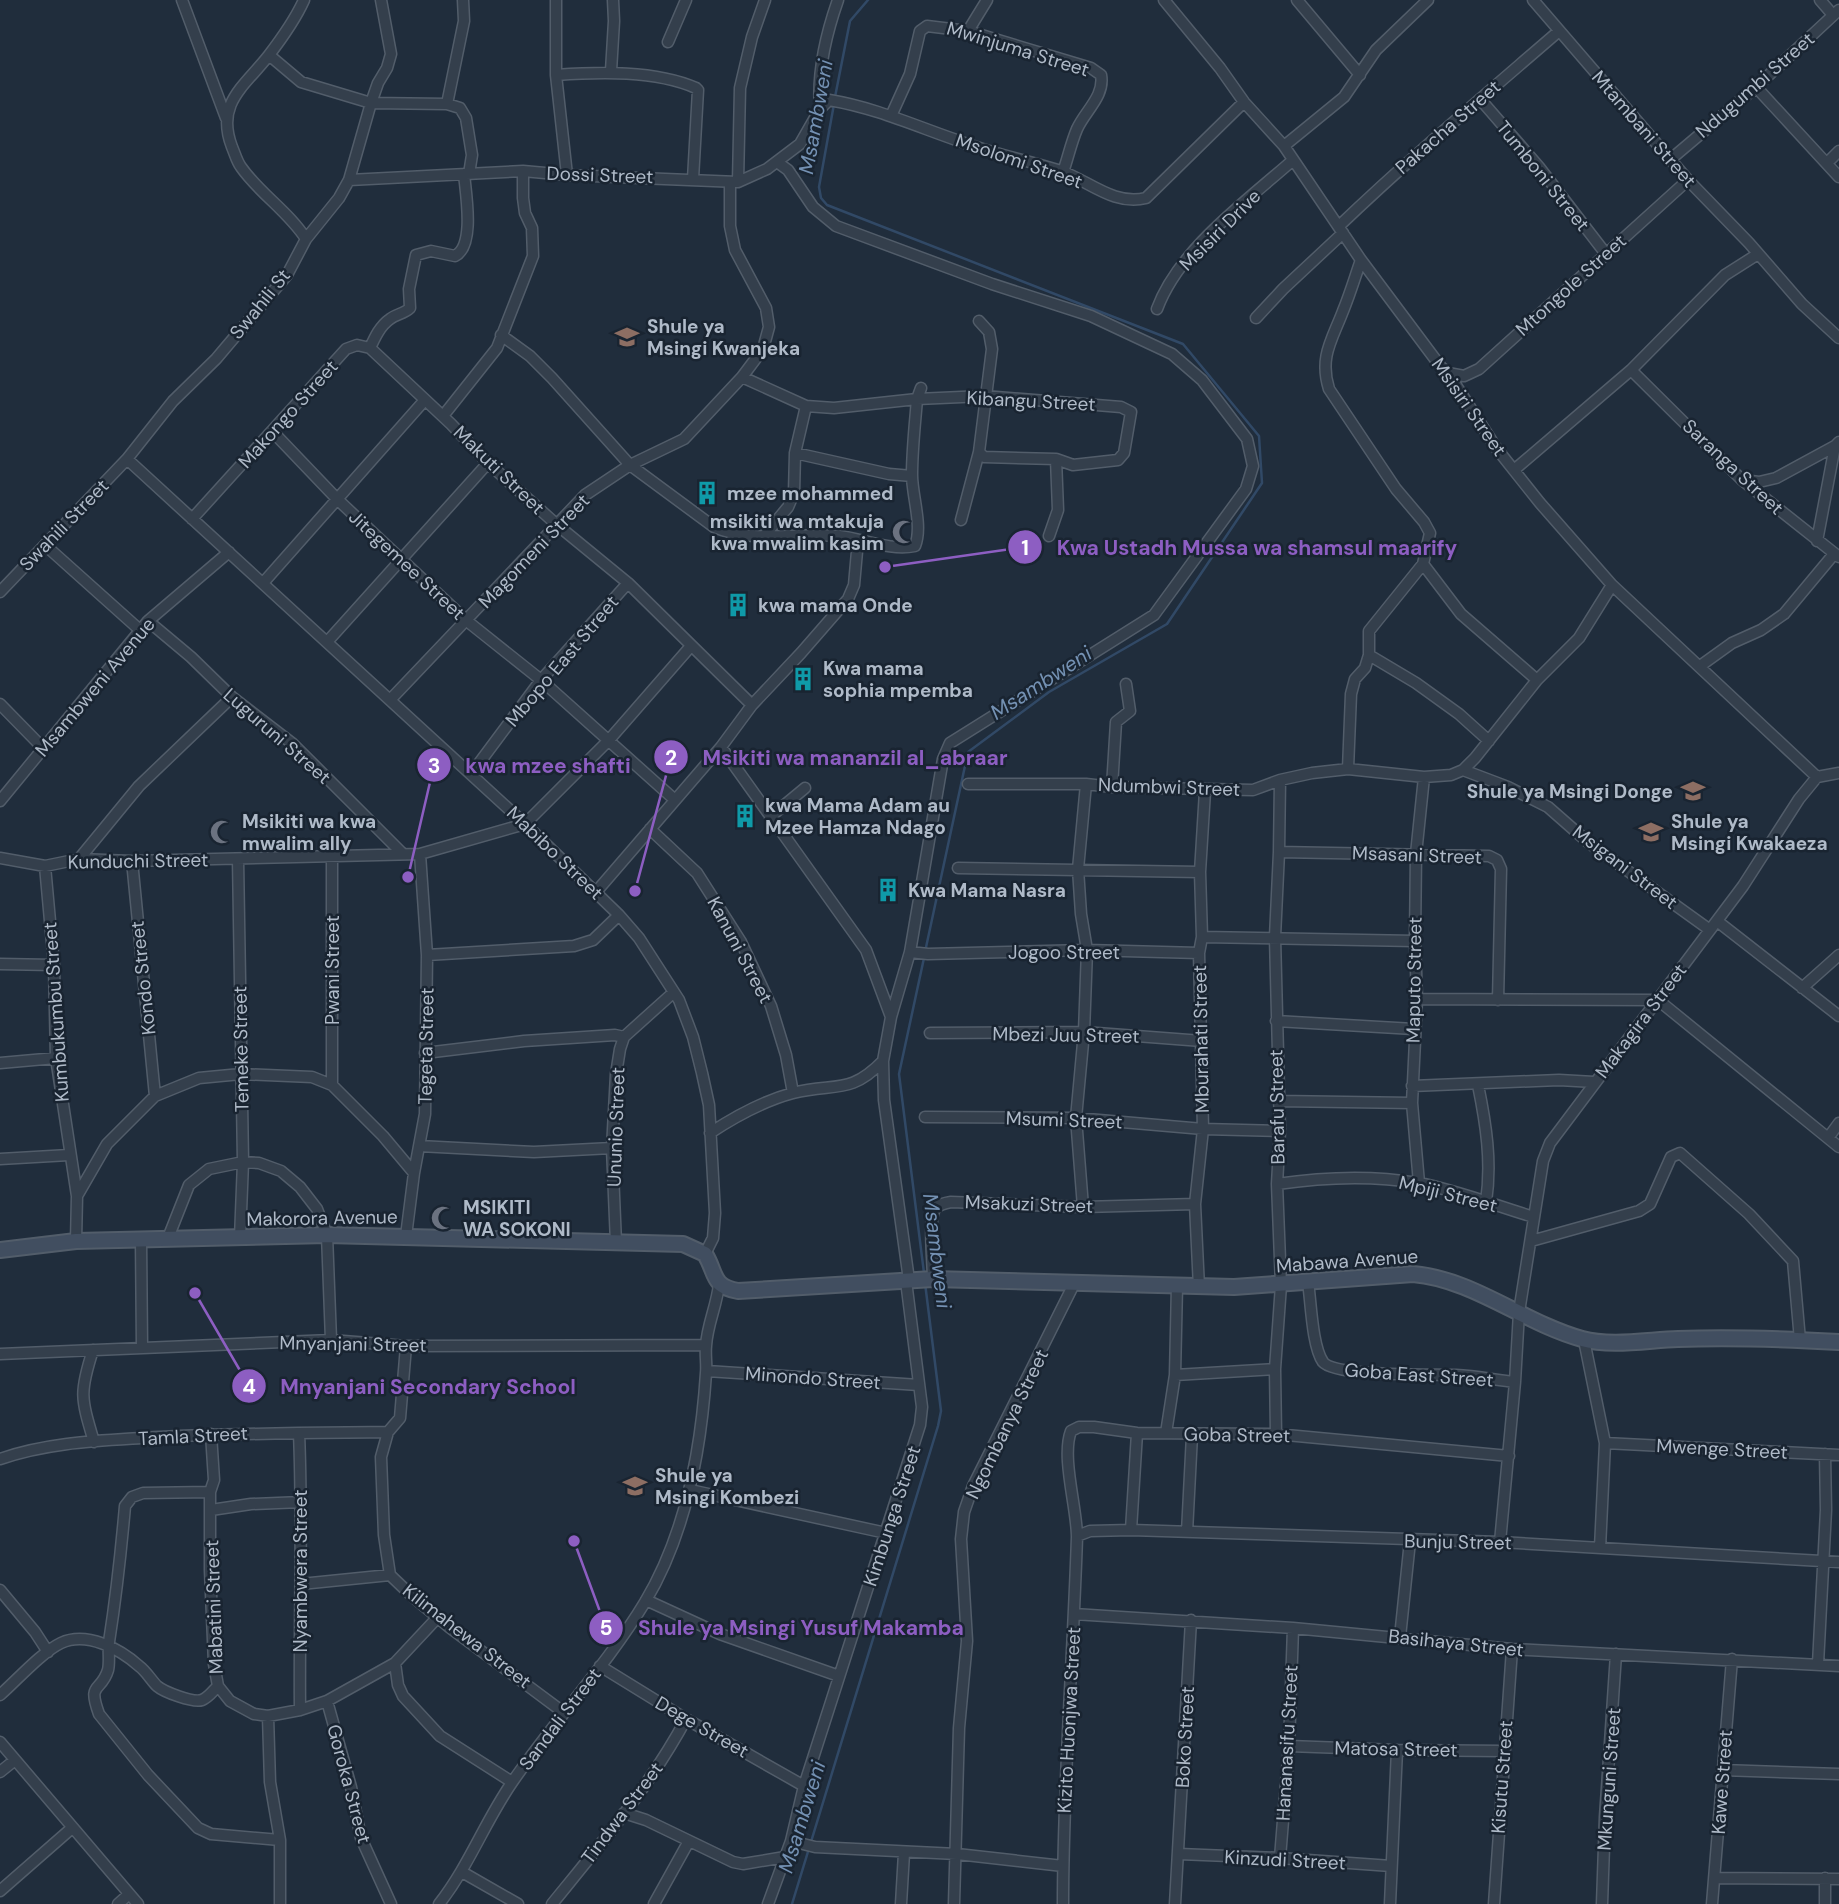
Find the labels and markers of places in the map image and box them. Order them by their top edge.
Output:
place label: Shule ya Msingi Kwanjeka [647,314,800,361]
school or university icon: Shule ya Msingi Kwanjeka [613,323,641,351]
building icon: mzee mohammed [693,479,721,507]
place label: mzee mohammed [727,481,894,506]
place label: msikiti wa mtakuja kwa mwalim kasim [710,509,884,556]
mosque icon: msikiti wa mtakuja kwa mwalim kasim [890,518,918,546]
callout: Kwa Ustadh Mussa wa shamsul maarify [1008,526,1471,568]
building icon: kwa mama Onde [724,591,752,619]
place label: kwa mama Onde [758,593,913,618]
place label: Kwa mama sophia mpemba [823,656,973,703]
building icon: Kwa mama sophia mpemba [789,665,817,693]
callout: Msikiti wa mananzil al_abraar [654,736,1022,778]
callout: kwa mzee shafti [416,744,645,786]
school or university icon: Shule ya Msingi Donge [1679,777,1707,805]
place label: Shule ya Msingi Donge [1467,779,1673,804]
place label: kwa Mama Adam au Mzee Hamza Ndago [765,793,950,840]
building icon: kwa Mama Adam au Mzee Hamza Ndago [731,802,759,830]
place label: Msikiti wa kwa mwalim ally [242,809,376,856]
place label: Shule ya Msingi Kwakaeza [1671,809,1828,856]
mosque icon: Msikiti wa kwa mwalim ally [208,818,236,846]
school or university icon: Shule ya Msingi Kwakaeza [1637,818,1665,846]
building icon: Kwa Mama Nasra [874,876,902,904]
place label: Kwa Mama Nasra [908,878,1066,903]
place label: MSIKITI WA SOKONI [463,1195,571,1242]
mosque icon: MSIKITI WA SOKONI [429,1204,457,1232]
callout: Mnyanjani Secondary School [231,1365,590,1407]
place label: Shule ya Msingi Kombezi [655,1463,799,1510]
school or university icon: Shule ya Msingi Kombezi [621,1472,649,1500]
callout: Shule ya Msingi Yusuf Makamba [589,1607,978,1649]

